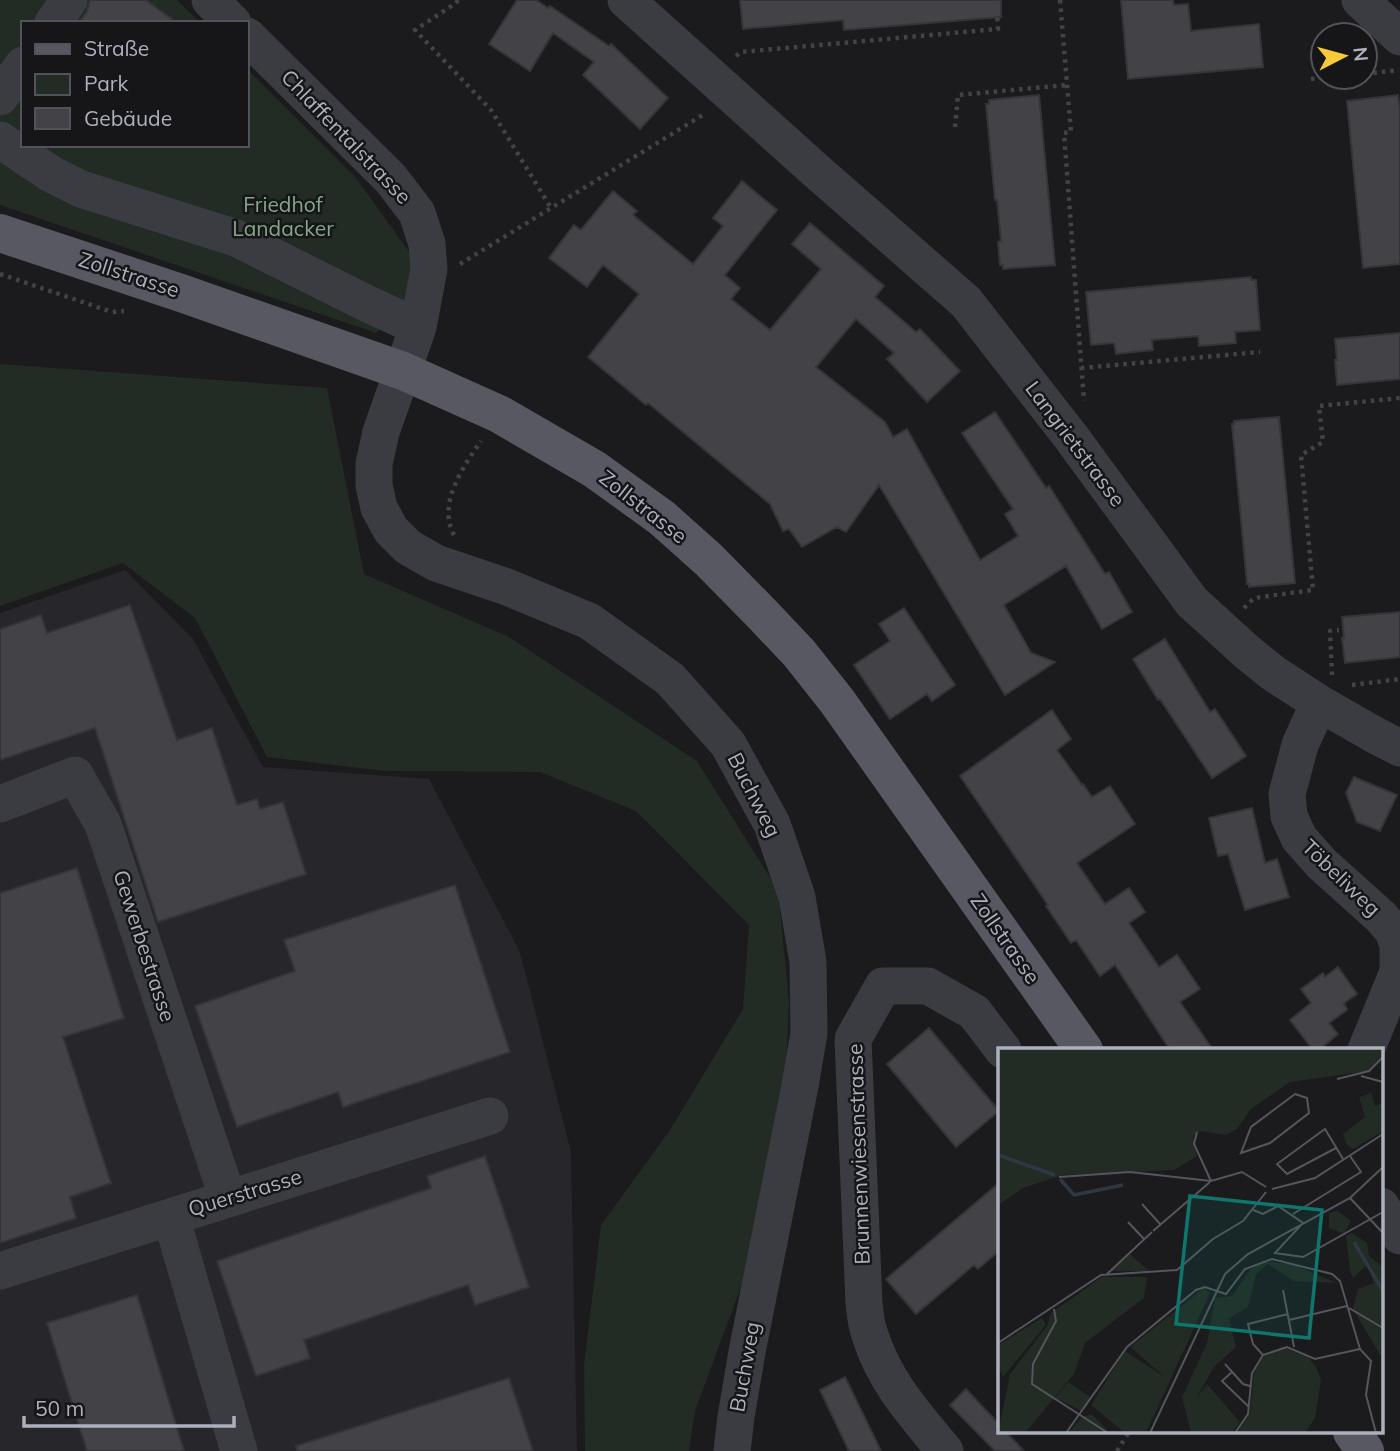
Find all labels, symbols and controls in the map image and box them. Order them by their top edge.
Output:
legend [21,21,248,147]
north arrow [1309,21,1379,91]
text: Straße [84,35,149,61]
text: N [1348,46,1374,63]
street label: Chlaffentalstrasse [276,64,417,209]
text: Park [84,70,128,96]
text: Gebäude [84,105,172,131]
park label: Friedhof Landacker [232,191,334,241]
street label: Zollstrasse [76,246,183,303]
street label: Langrietstrasse [1020,376,1131,511]
street label: Zollstrasse [595,464,693,549]
street label: Buchweg [723,748,787,841]
street label: Töbeliweg [1297,833,1386,921]
street label: Gewerbestrasse [108,867,182,1025]
street label: Zollstrasse [965,888,1046,989]
street label: Brunnenwiesenstrasse [841,1043,875,1265]
inset map [998,1048,1382,1434]
street label: Querstrasse [185,1162,305,1222]
street label: Buchweg [723,1320,765,1414]
scale bar [24,1384,234,1428]
text: 50 m [35,1395,84,1421]

